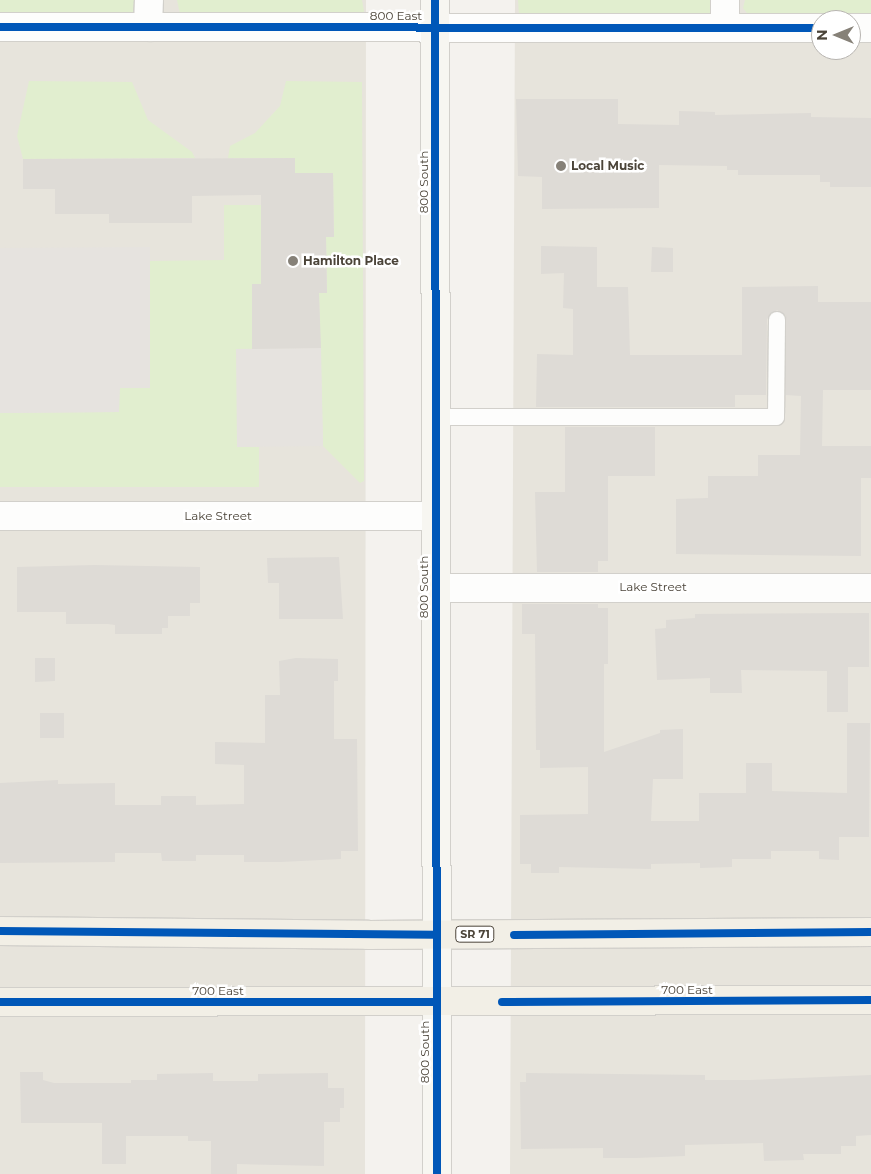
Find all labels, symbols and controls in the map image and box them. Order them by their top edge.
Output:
street label: 800 East [370,9,422,23]
north arrow [811,10,861,60]
text: N [813,29,831,41]
street label: 800 South [417,151,431,213]
place label: Local Music [571,159,644,173]
marker: Local Music [555,160,567,172]
place label: Hamilton Place [303,254,399,268]
marker: Hamilton Place [287,255,299,267]
street label: Lake Street [184,509,252,523]
street label: 800 South [417,556,431,618]
street label: Lake Street [619,580,687,594]
road number: SR 71 [455,926,495,942]
street label: 700 East [661,983,713,997]
street label: 700 East [192,984,244,998]
street label: 800 South [418,1021,432,1083]

